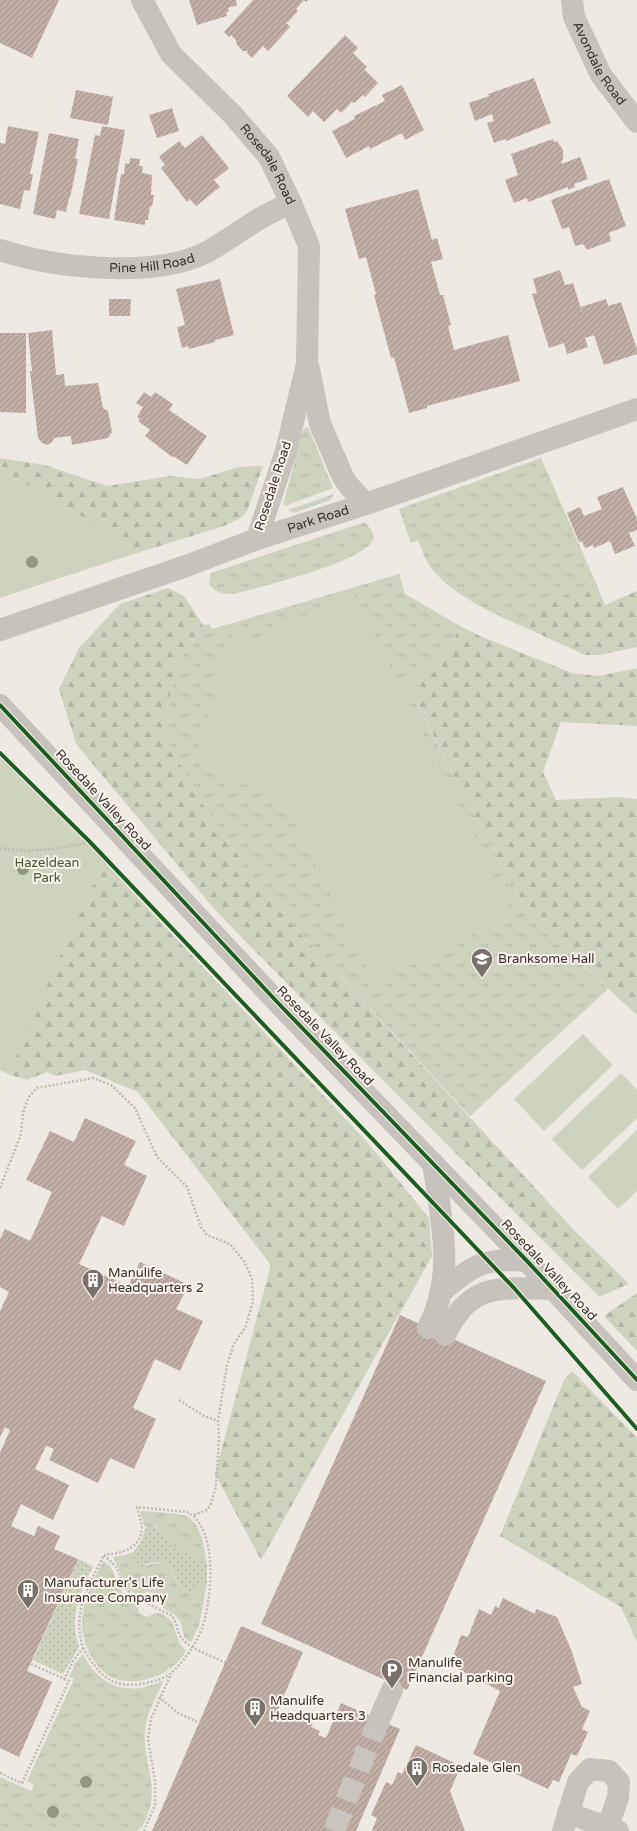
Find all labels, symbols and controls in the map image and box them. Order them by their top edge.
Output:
street label: Avondale Road [569,19,629,108]
street label: Rosedale Road [236,121,299,207]
street label: Pine Hill Road [109,250,197,276]
street label: Rosedale Road [251,439,295,533]
street label: Park Road [285,502,351,537]
street label: Rosedale Valley Road [52,746,154,854]
park label: Hazeldean Park [15,855,79,886]
school or university icon: Branksome Hall [469,946,495,979]
place label: Branksome Hall [498,951,595,967]
street label: Rosedale Valley Road [273,983,377,1089]
street label: Rosedale Valley Road [498,1216,600,1324]
place label: Manulife Headquarters 2 [108,1265,204,1296]
building icon: Manulife Headquarters 2 [80,1267,106,1300]
place label: Manufacturer's Life Insurance Company [44,1575,166,1606]
building icon: Manufacturer's Life Insurance Company [15,1577,41,1610]
place label: Manulife Financial parking [408,1655,513,1686]
parking icon: Manulife Financial parking [379,1657,405,1690]
place label: Manulife Headquarters 3 [270,1693,366,1724]
building icon: Manulife Headquarters 3 [242,1695,268,1728]
building icon: Rosedale Glen [404,1755,430,1788]
place label: Rosedale Glen [432,1760,521,1776]

